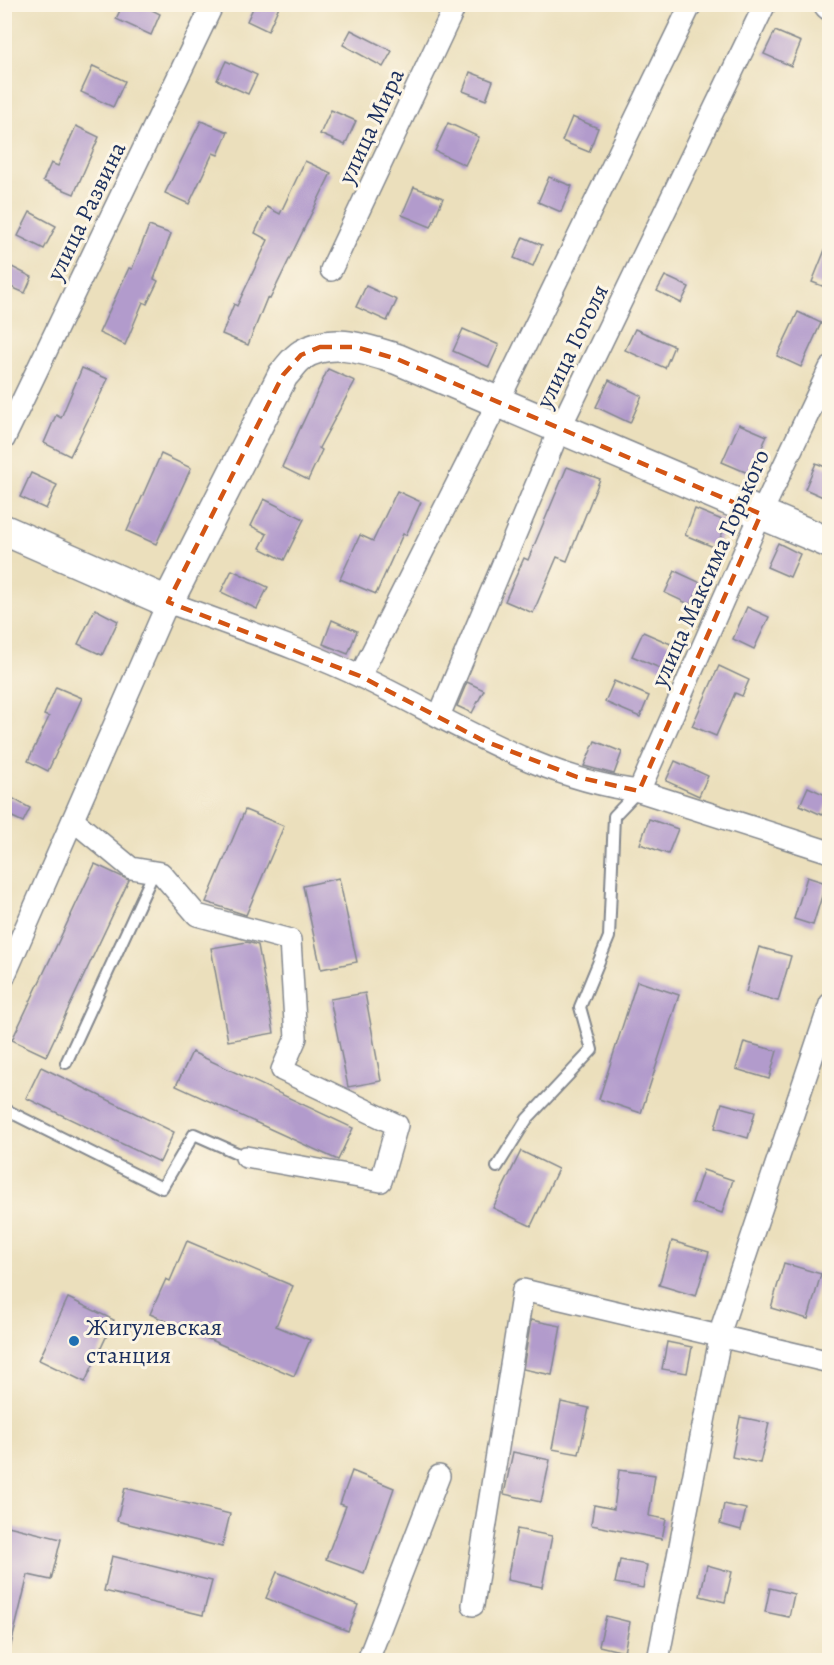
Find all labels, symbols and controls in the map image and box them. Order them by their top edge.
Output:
street label: улица Мира [330,63,412,190]
street label: улица Развина [38,136,133,287]
street label: улица Гоголя [528,279,616,414]
street label: улица Максима Горького [643,444,777,693]
place label: Жигулевская станция [86,1311,222,1371]
marker: Жигулевская станция [67,1334,81,1348]

